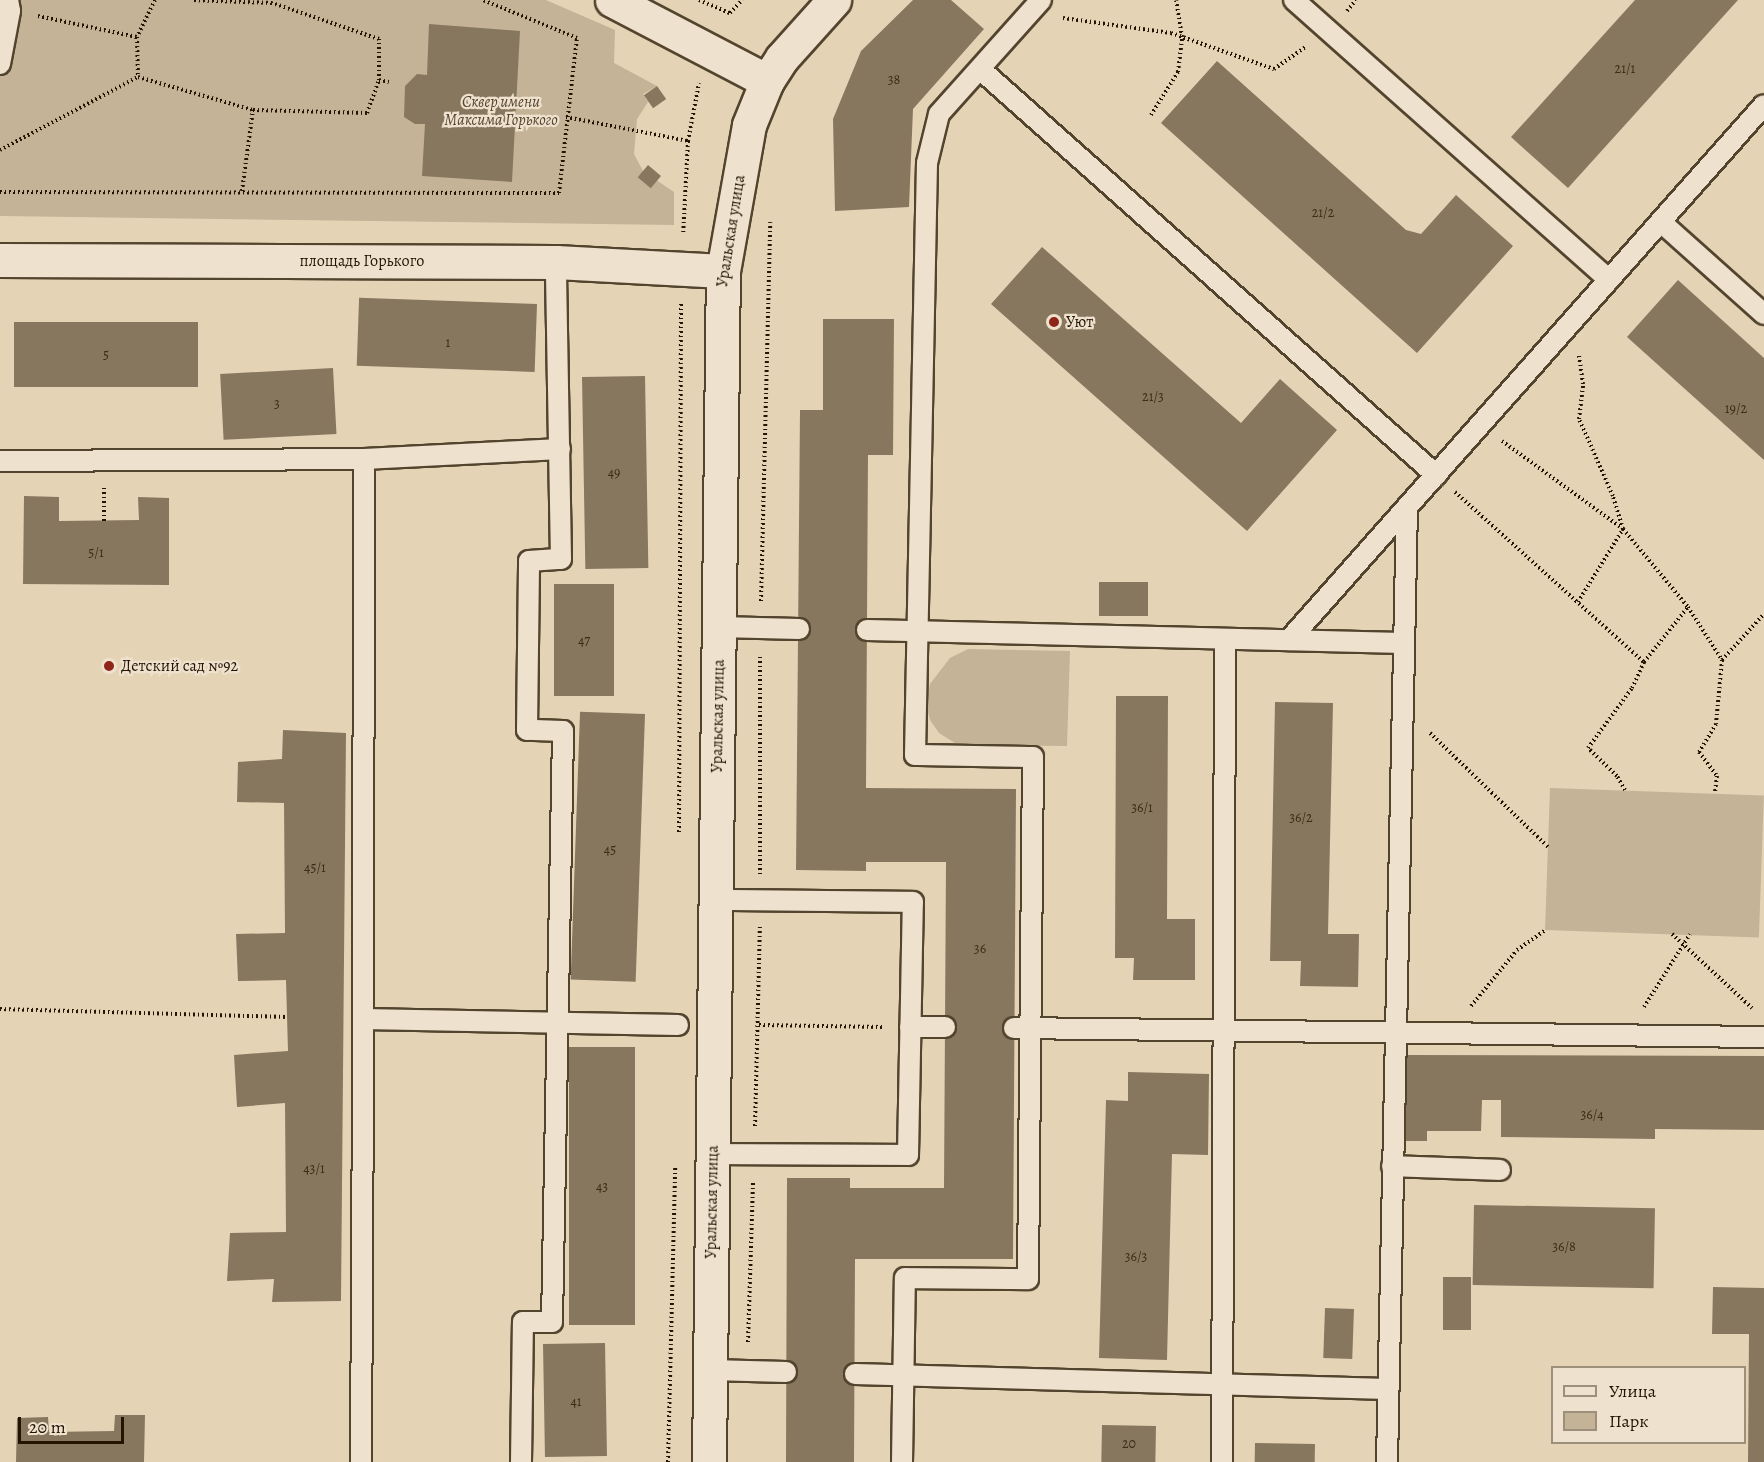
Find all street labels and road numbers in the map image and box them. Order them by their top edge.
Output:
street label: Уральская улица [713,174,749,288]
street label: площадь Горького [300,251,424,271]
street label: Уральская улица [707,659,729,773]
street label: Уральская улица [701,1145,723,1259]

